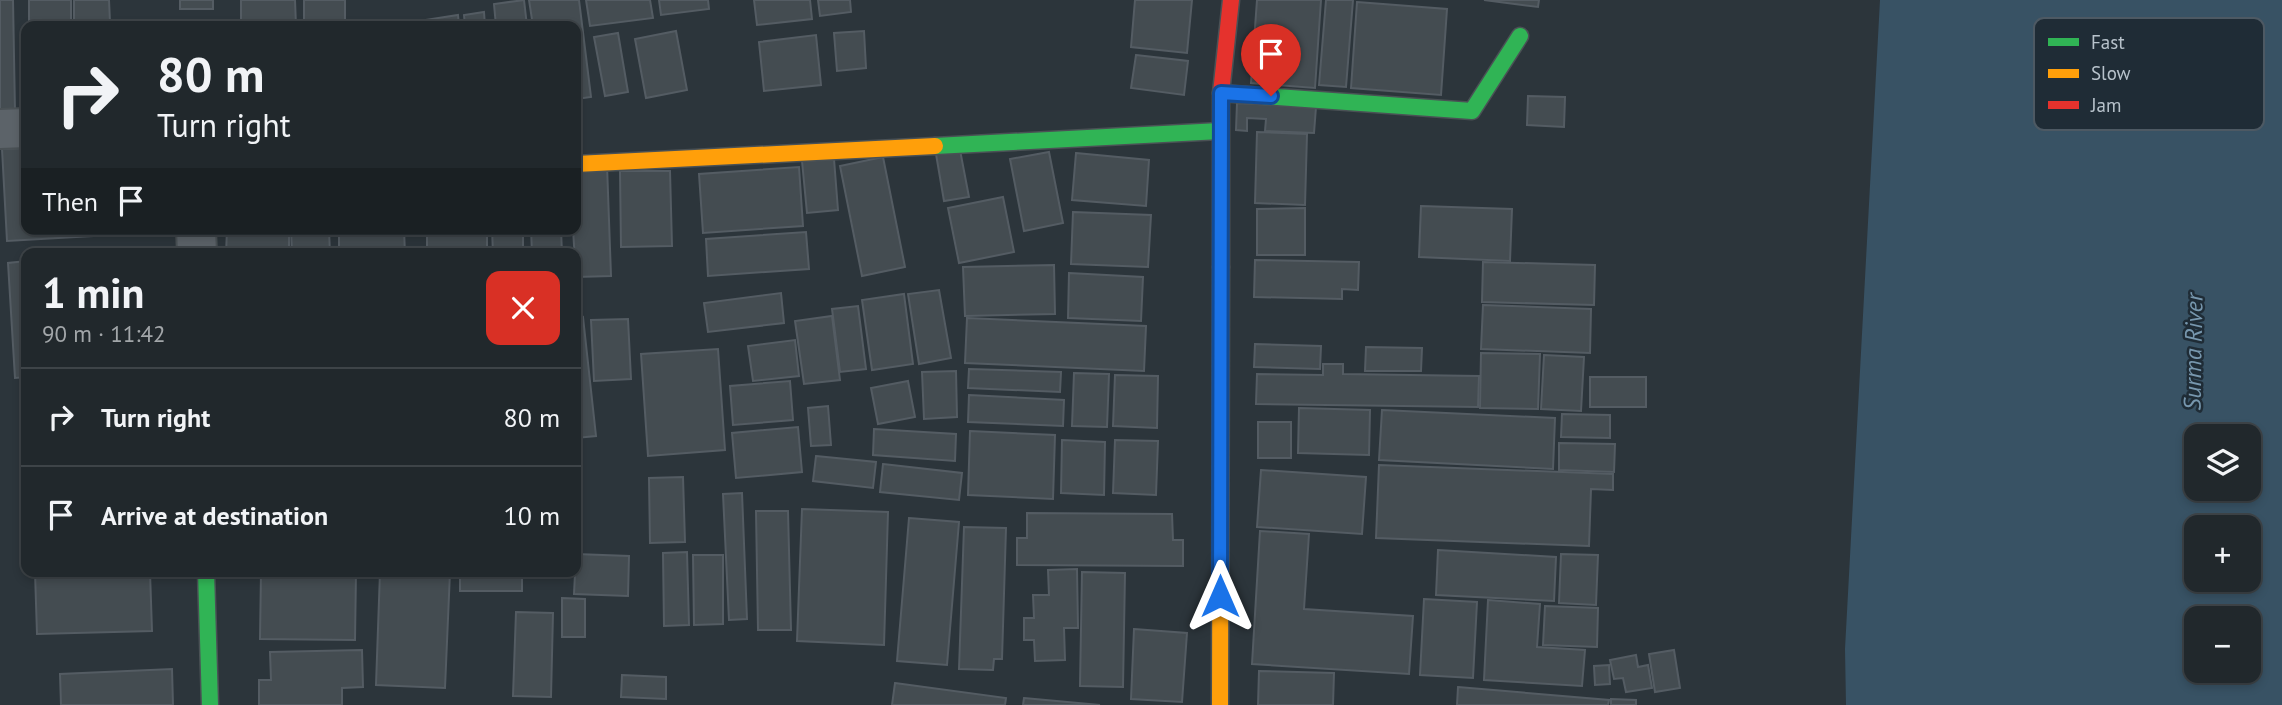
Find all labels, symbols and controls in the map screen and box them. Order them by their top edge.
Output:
legend [2034,18,2264,130]
pin [1241,24,1301,96]
text: Fast [2091,30,2125,54]
icon: arrive [1252,35,1290,73]
text: 80 m [157,42,264,106]
icon: right [42,49,133,140]
text: Slow [2091,61,2131,85]
text: Jam [2090,93,2121,117]
text: Turn right [157,104,291,146]
icon: arrive [112,182,150,220]
text: Then [42,185,98,218]
text: 1 min [42,265,144,320]
button: close [486,271,560,345]
water label: Surma River [2176,291,2210,411]
text: 90 m · 11:42 [42,319,166,348]
icon: right [42,398,80,436]
text: Turn right [101,401,210,434]
text: 80 m [504,401,560,434]
map controls [2184,424,2261,683]
button: layers [2184,424,2261,501]
icon: arrive [42,496,80,534]
text: Arrive at destination [101,499,328,532]
text: 10 m [504,499,560,532]
button: + [2184,515,2261,592]
position arrow [1183,559,1257,633]
button: − [2184,606,2261,683]

